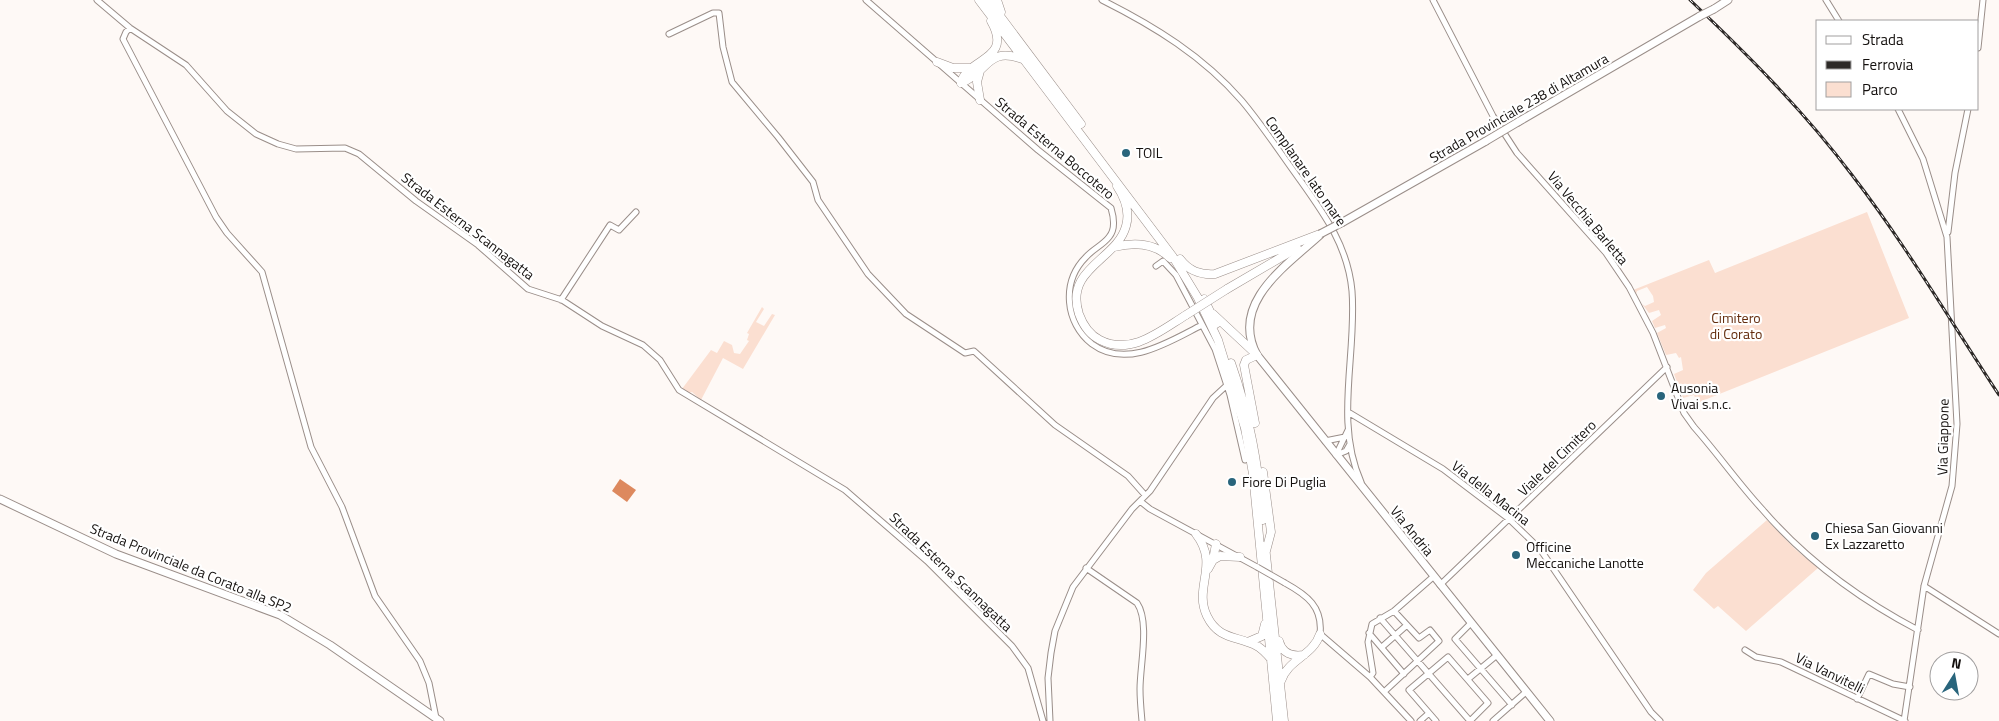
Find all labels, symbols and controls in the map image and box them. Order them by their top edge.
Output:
legend [1816,20,1979,110]
text: Strada [1862,28,1904,51]
street label: Strada Provinciale 238 di Altamura [1425,48,1612,168]
text: Ferrovia [1862,53,1914,76]
text: Parco [1862,78,1898,101]
street label: Strada Esterna Boccotero [991,91,1119,204]
street label: Complanare lato mare [1261,112,1352,230]
place label: TOIL [1136,142,1163,163]
marker: TOIL [1120,147,1132,159]
street label: Via Vecchia Barletta [1543,166,1634,269]
street label: Strada Esterna Scannagatta [397,167,539,284]
park label: Cimitero di Corato [1710,307,1762,344]
place label: Ausonia Vivai s.n.c. [1671,377,1731,414]
marker: Ausonia Vivai s.n.c. [1655,390,1667,402]
street label: Via Giappone [1931,398,1954,476]
street label: Viale del Cimitero [1513,415,1601,501]
street label: Via della Macina [1447,455,1535,530]
place label: Fiore Di Puglia [1242,471,1326,492]
marker: Fiore Di Puglia [1226,476,1238,488]
street label: Via Andria [1386,501,1439,560]
street label: Strada Esterna Scannagatta [885,507,1018,636]
street label: Strada Provinciale da Corato alla SP2 [87,517,295,618]
place label: Chiesa San Giovanni Ex Lazzaretto [1825,517,1943,554]
marker: Chiesa San Giovanni Ex Lazzaretto [1809,530,1821,542]
place label: Officine Meccaniche Lanotte [1526,536,1644,573]
marker: Officine Meccaniche Lanotte [1510,549,1522,561]
street label: Via Vanvitelli [1792,647,1868,698]
north arrow [1929,651,1979,701]
text: N [1950,652,1963,674]

